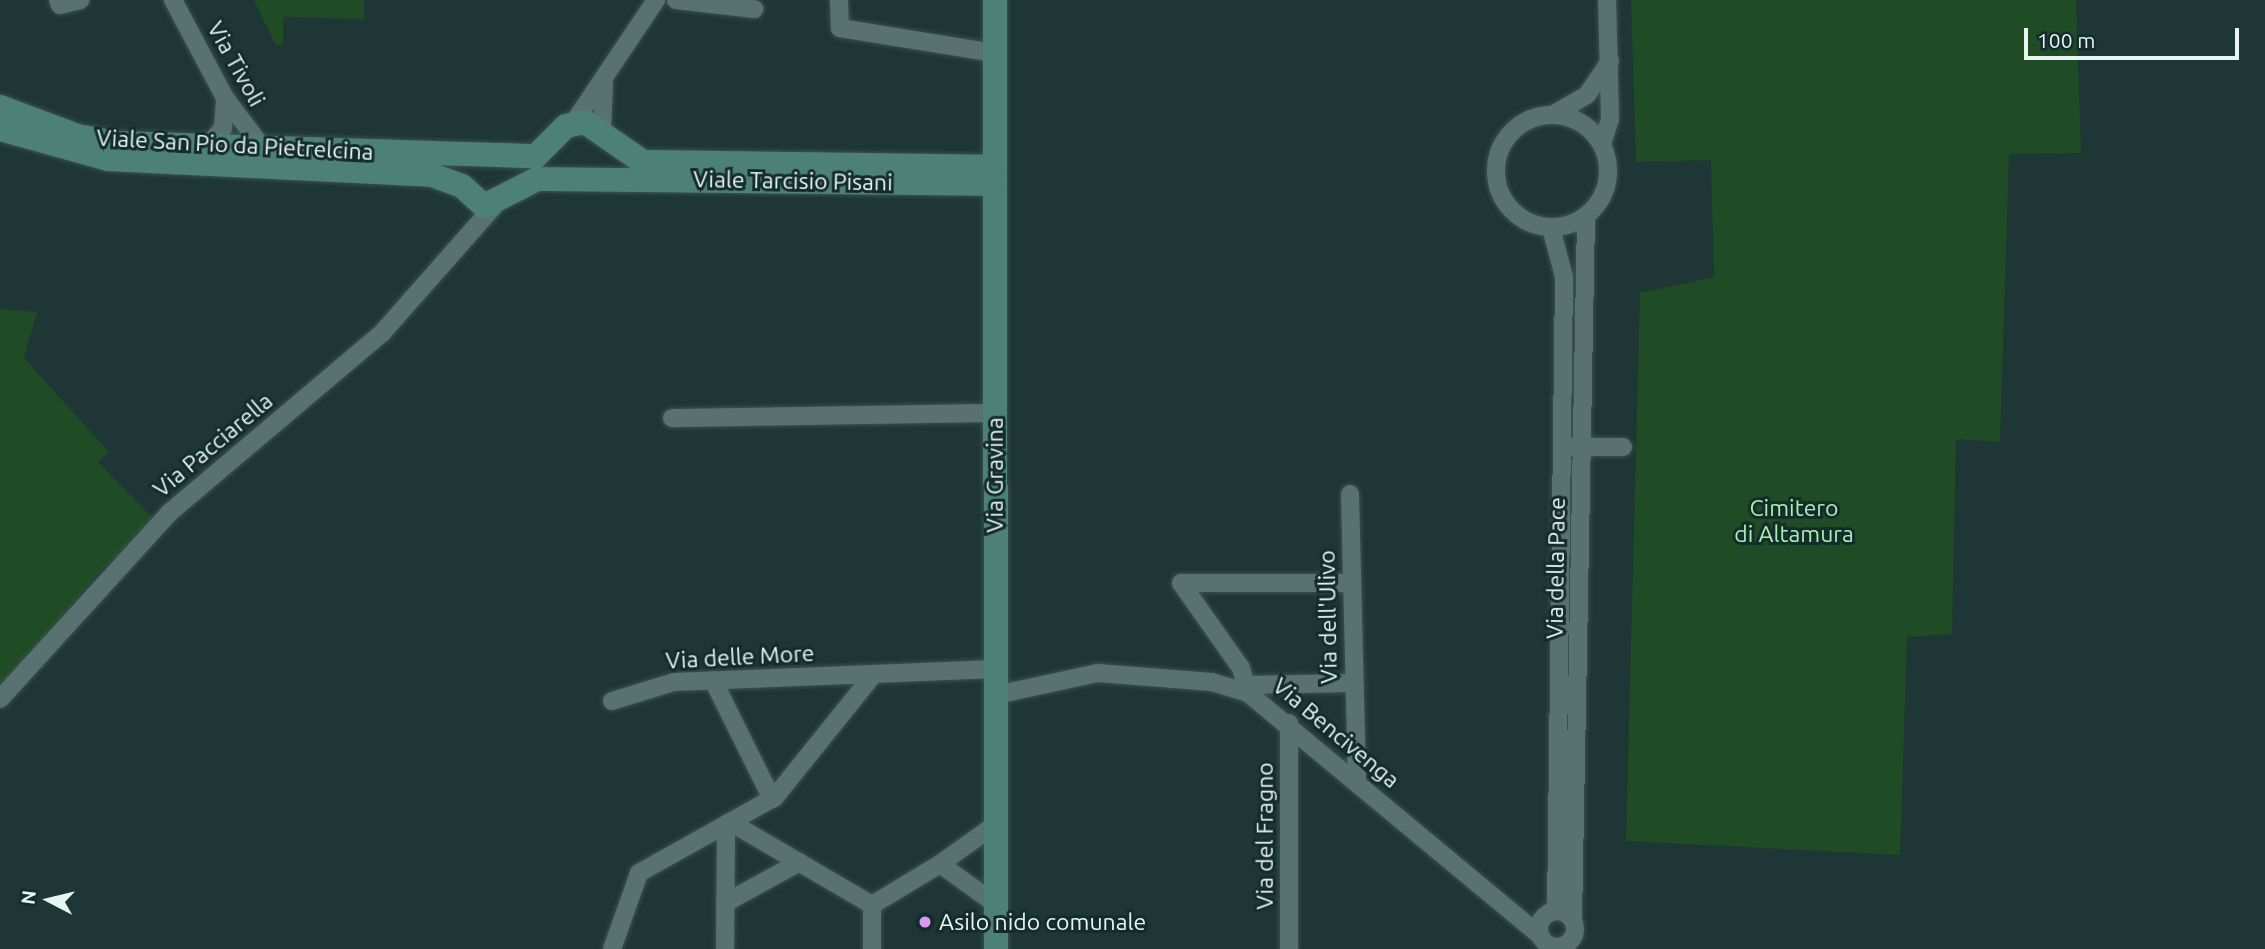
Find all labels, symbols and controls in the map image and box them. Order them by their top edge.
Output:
scale bar [2027,14,2242,58]
street label: Via Tivoli [201,17,271,111]
text: 100 m [2037,28,2095,52]
street label: Viale San Pio da Pietrelcina [96,124,374,166]
street label: Viale Tarcisio Pisani [693,165,893,197]
street label: Via Pacciarella [148,387,278,503]
street label: Via Gravina [981,417,1009,533]
park label: Cimitero di Altamura [1734,494,1854,548]
street label: Via della Pace [1541,497,1571,639]
street label: Via dell'Ulivo [1313,550,1343,684]
street label: Via delle More [665,639,815,675]
street label: Via Bencivenga [1267,672,1405,794]
street label: Via del Fragno [1251,762,1279,910]
north arrow [14,865,84,935]
text: N [16,889,40,906]
place label: Asilo nido comunale [939,908,1146,936]
marker: Asilo nido comunale [917,914,933,930]

